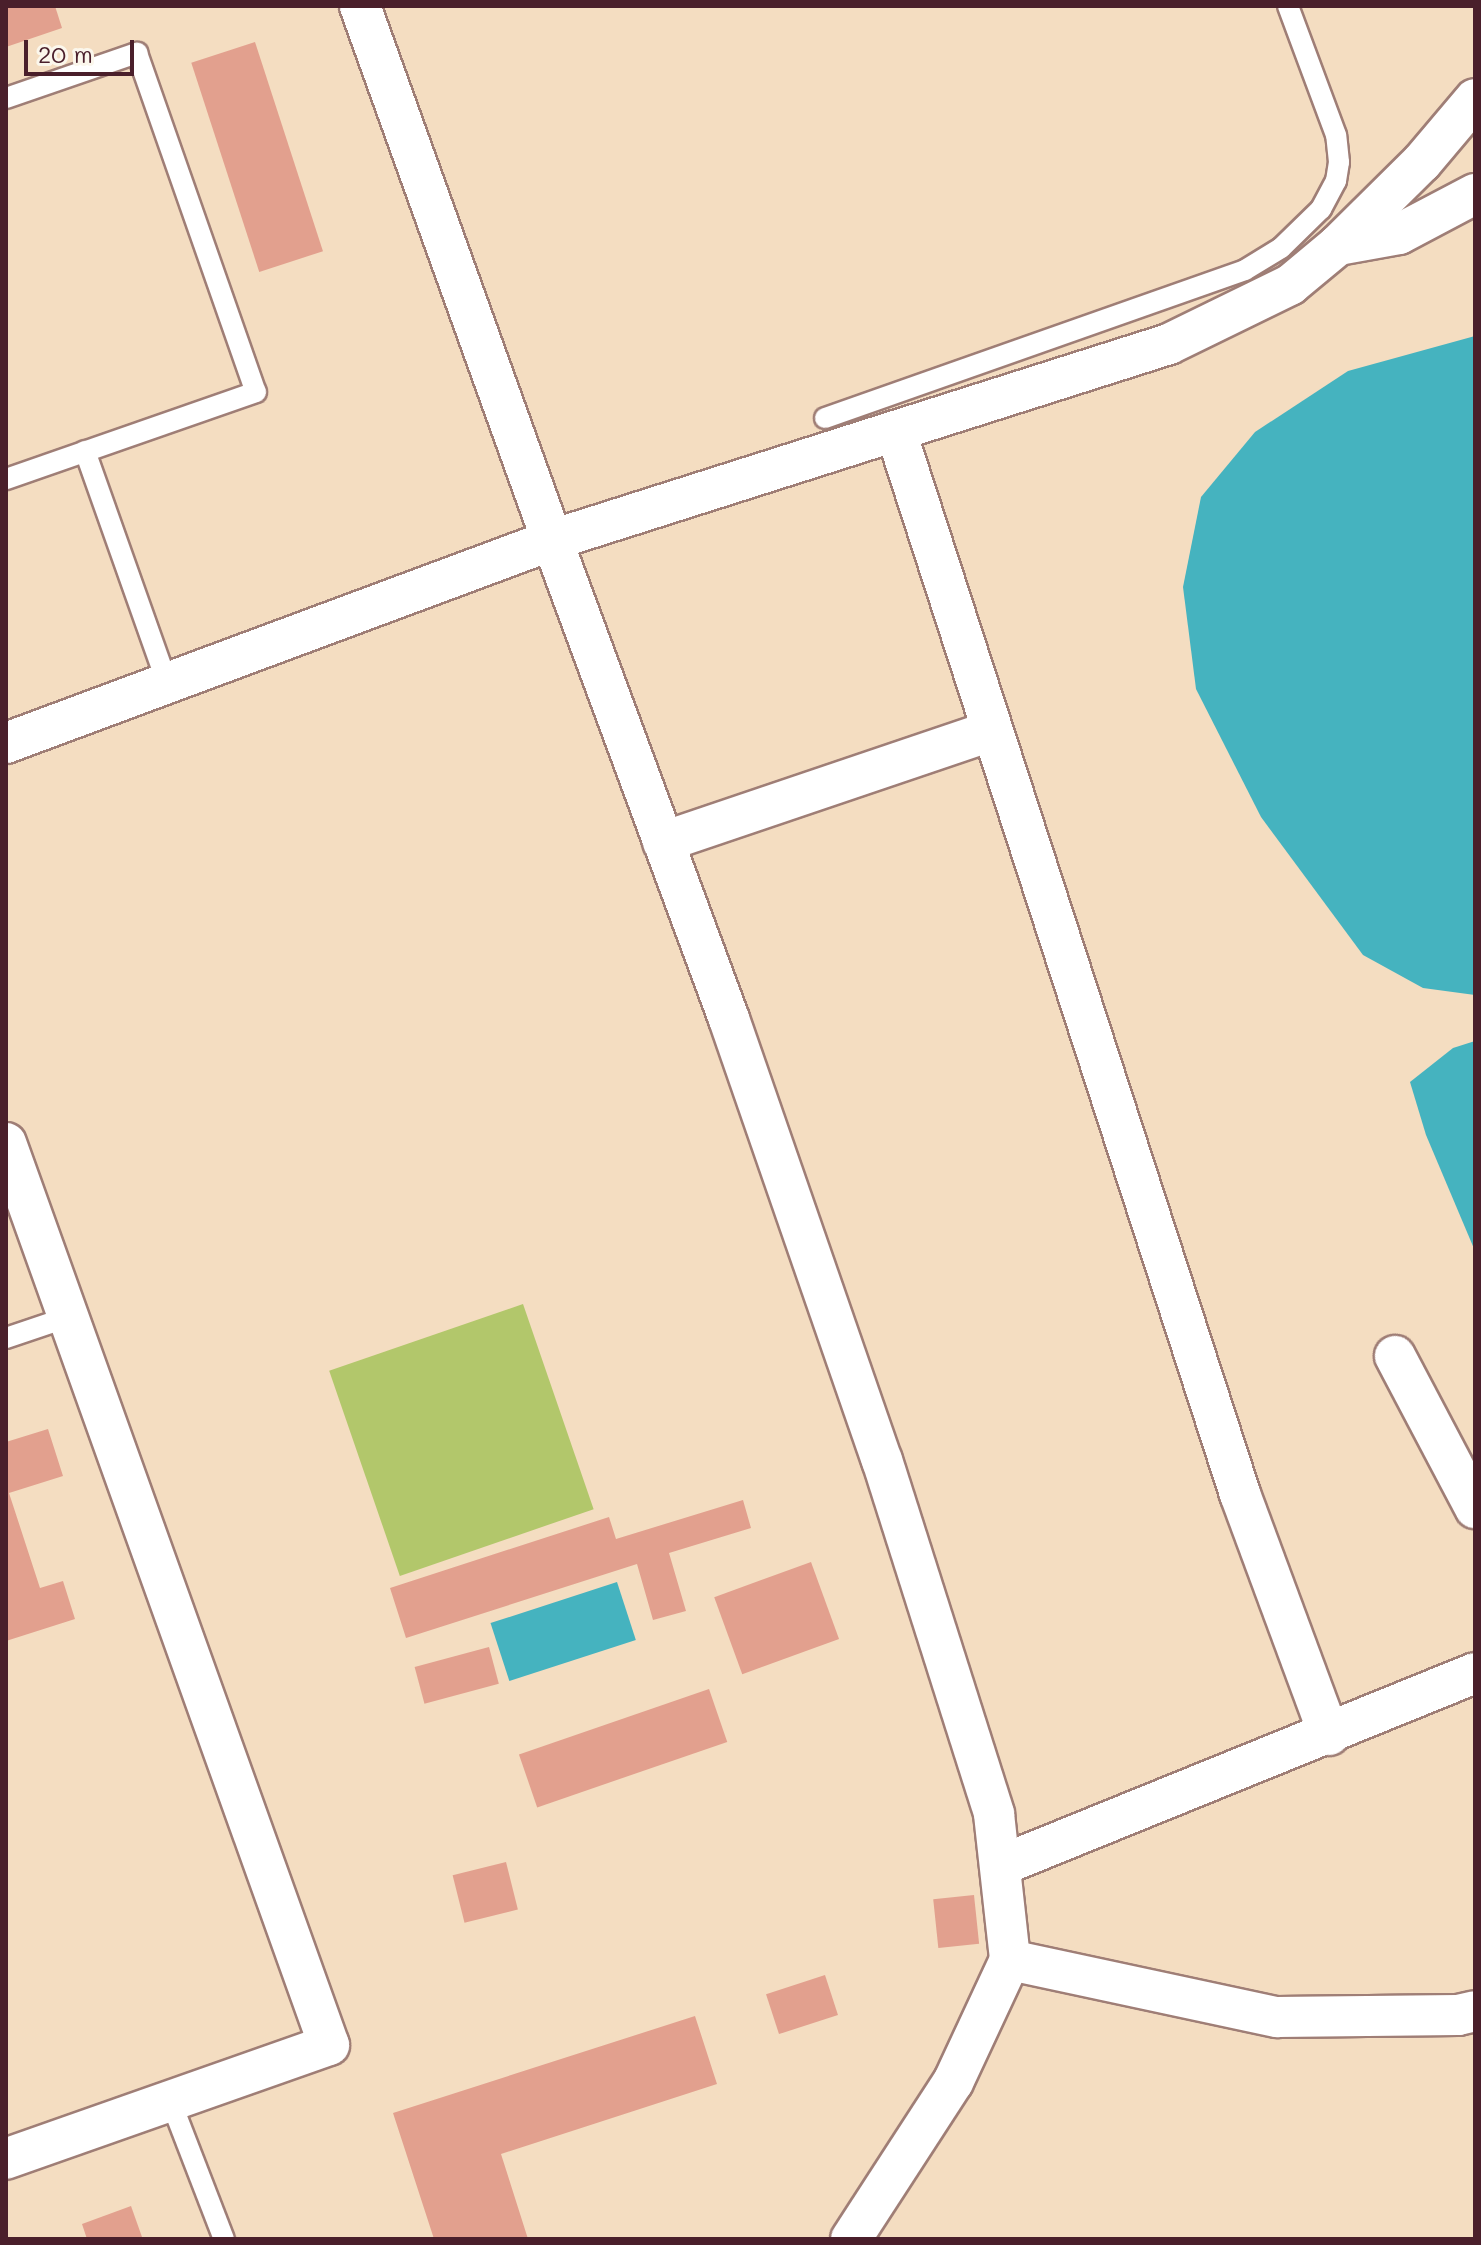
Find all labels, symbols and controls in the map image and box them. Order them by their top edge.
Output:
scale bar [28,24,138,74]
text: 20 m [38,38,93,69]

